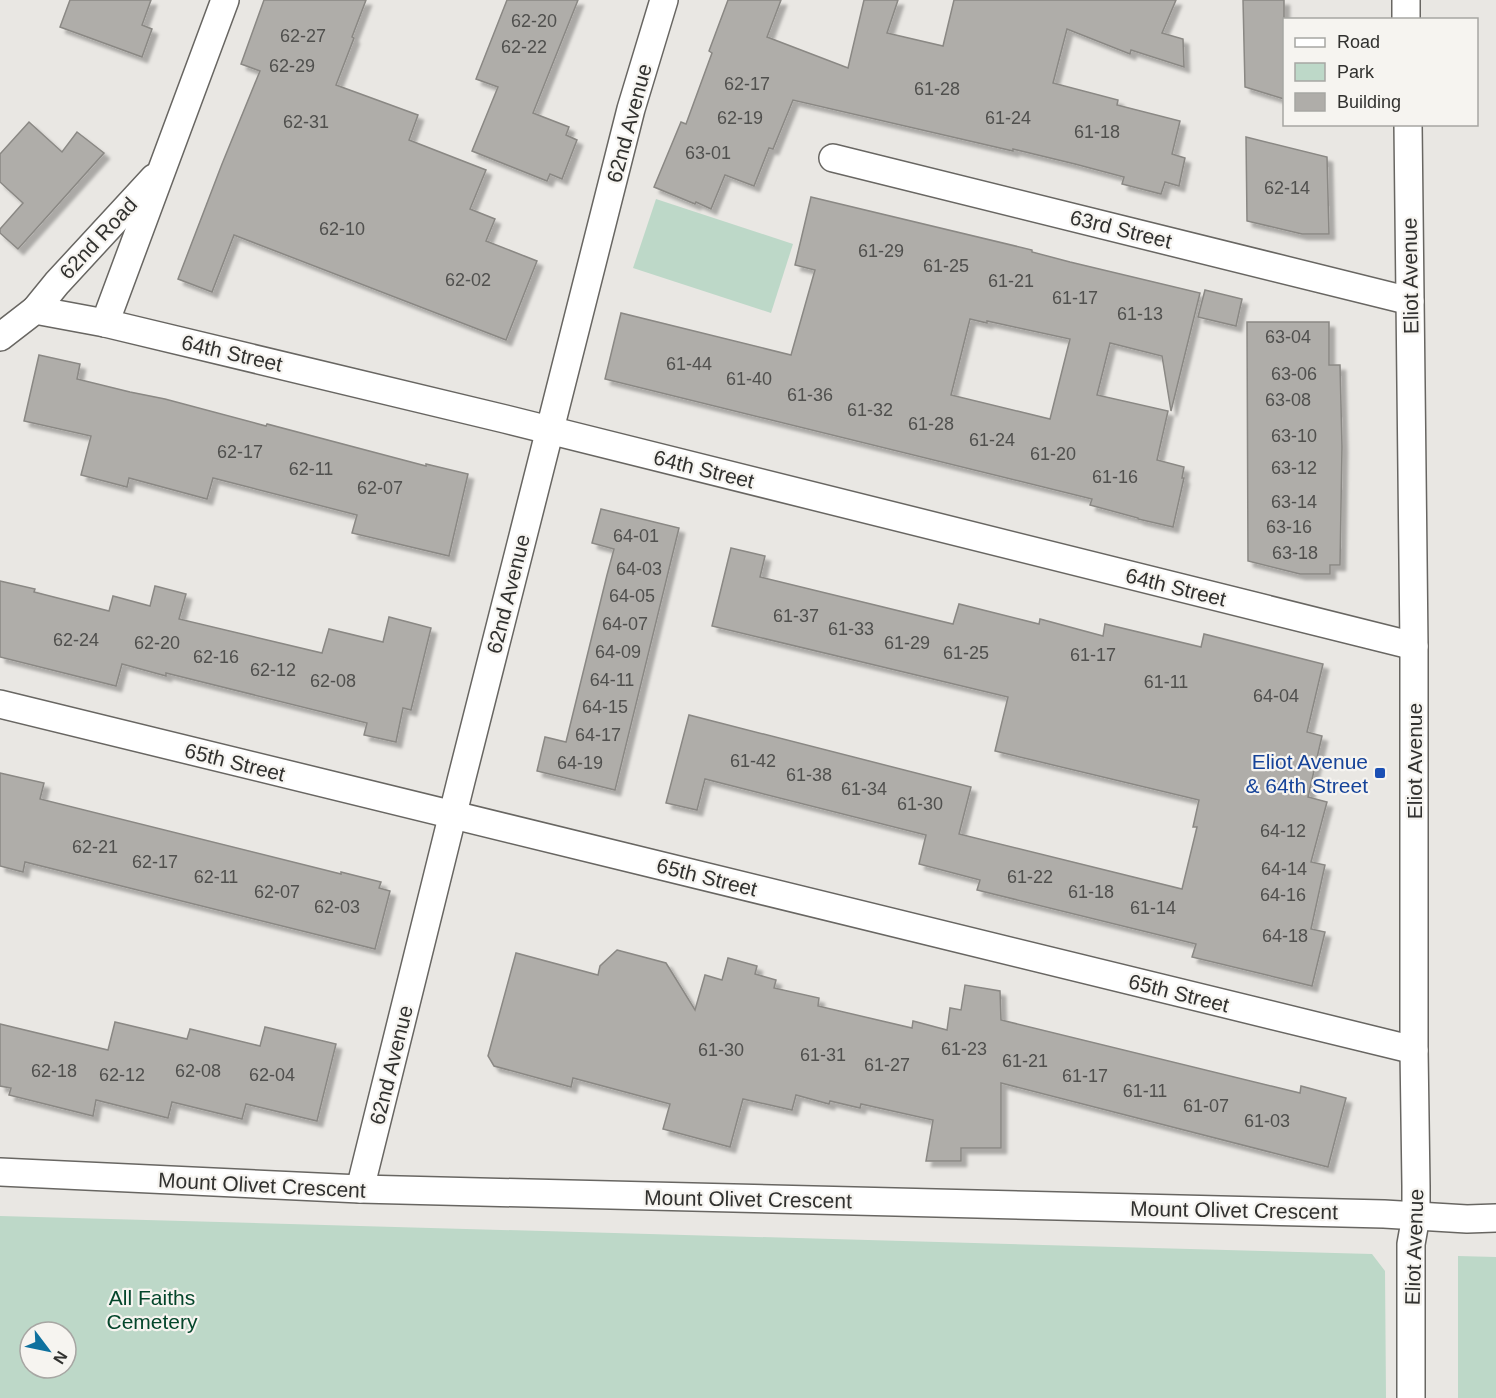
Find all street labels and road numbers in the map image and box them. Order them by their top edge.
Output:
street label: 62nd Avenue [602,61,656,185]
street label: 62nd Road [55,193,141,283]
street label: 63rd Street [1068,205,1174,253]
street label: Eliot Avenue [1397,218,1423,334]
street label: 64th Street [179,330,285,376]
street label: 64th Street [651,445,757,493]
street label: 62nd Avenue [482,532,534,656]
street label: 64th Street [1123,563,1229,611]
street label: Eliot Avenue [1403,703,1426,819]
street label: 65th Street [182,738,288,786]
street label: 65th Street [654,853,760,901]
street label: 65th Street [1126,969,1232,1017]
street label: 62nd Avenue [365,1003,417,1127]
street label: Mount Olivet Crescent [158,1168,366,1202]
street label: Mount Olivet Crescent [644,1186,852,1212]
street label: Eliot Avenue [1400,1188,1428,1306]
street label: Mount Olivet Crescent [1130,1197,1338,1223]

